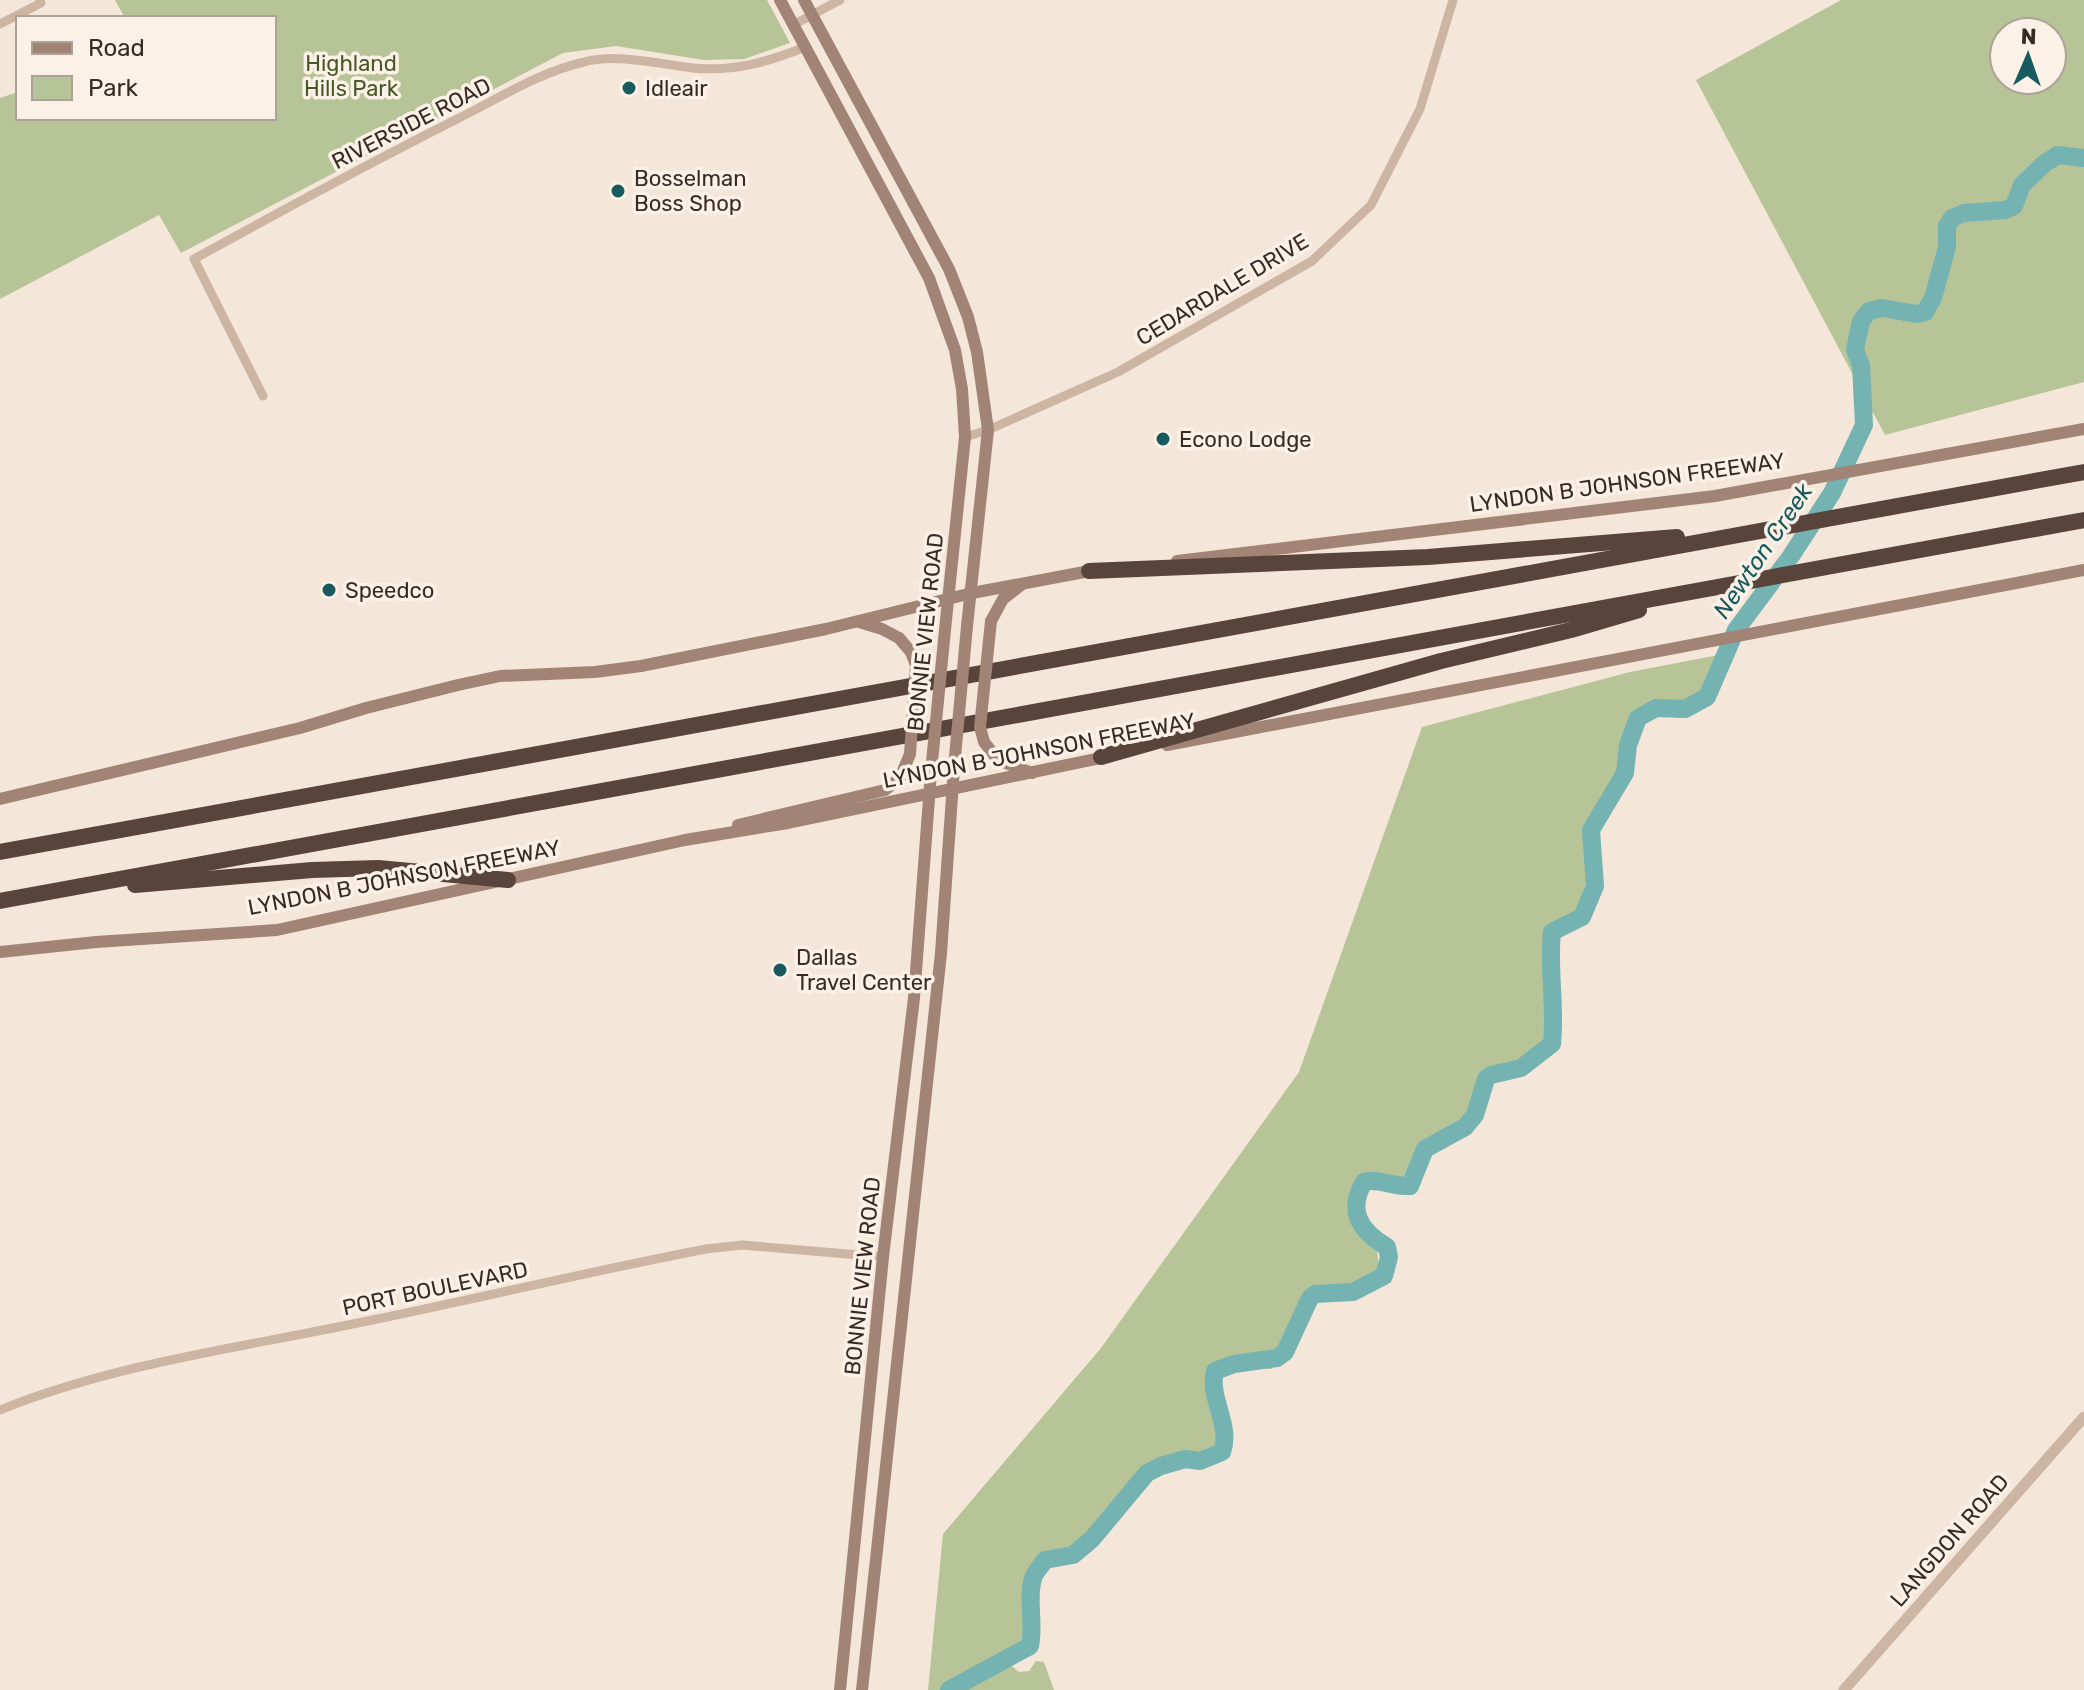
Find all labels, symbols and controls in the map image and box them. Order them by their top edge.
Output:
legend [16,16,276,120]
north arrow [1988,16,2068,96]
text: N [2020,23,2037,50]
text: Road [88,34,145,62]
park label: Highland Hills Park [304,50,399,102]
street label: RIVERSIDE ROAD [327,72,495,175]
text: Park [88,74,139,102]
place label: Idleair [645,75,708,102]
marker: Idleair [620,79,638,97]
place label: Bosselman Boss Shop [634,165,746,217]
marker: Bosselman Boss Shop [609,182,627,200]
street label: CEDARDALE DRIVE [1131,227,1313,351]
place label: Econo Lodge [1179,426,1312,453]
marker: Econo Lodge [1154,430,1172,448]
street label: LYNDON B JOHNSON FREEWAY [1468,447,1786,518]
water label: Newton Creek [1708,478,1819,624]
street label: BONNIE VIEW ROAD [902,531,949,733]
place label: Speedco [345,577,434,604]
marker: Speedco [320,581,338,599]
street label: LYNDON B JOHNSON FREEWAY [881,707,1198,794]
street label: LYNDON B JOHNSON FREEWAY [246,834,563,921]
place label: Dallas Travel Center [796,944,932,996]
marker: Dallas Travel Center [771,961,789,979]
street label: BONNIE VIEW ROAD [839,1175,886,1377]
street label: PORT BOULEVARD [340,1256,530,1321]
street label: LANGDON ROAD [1884,1468,2014,1612]

